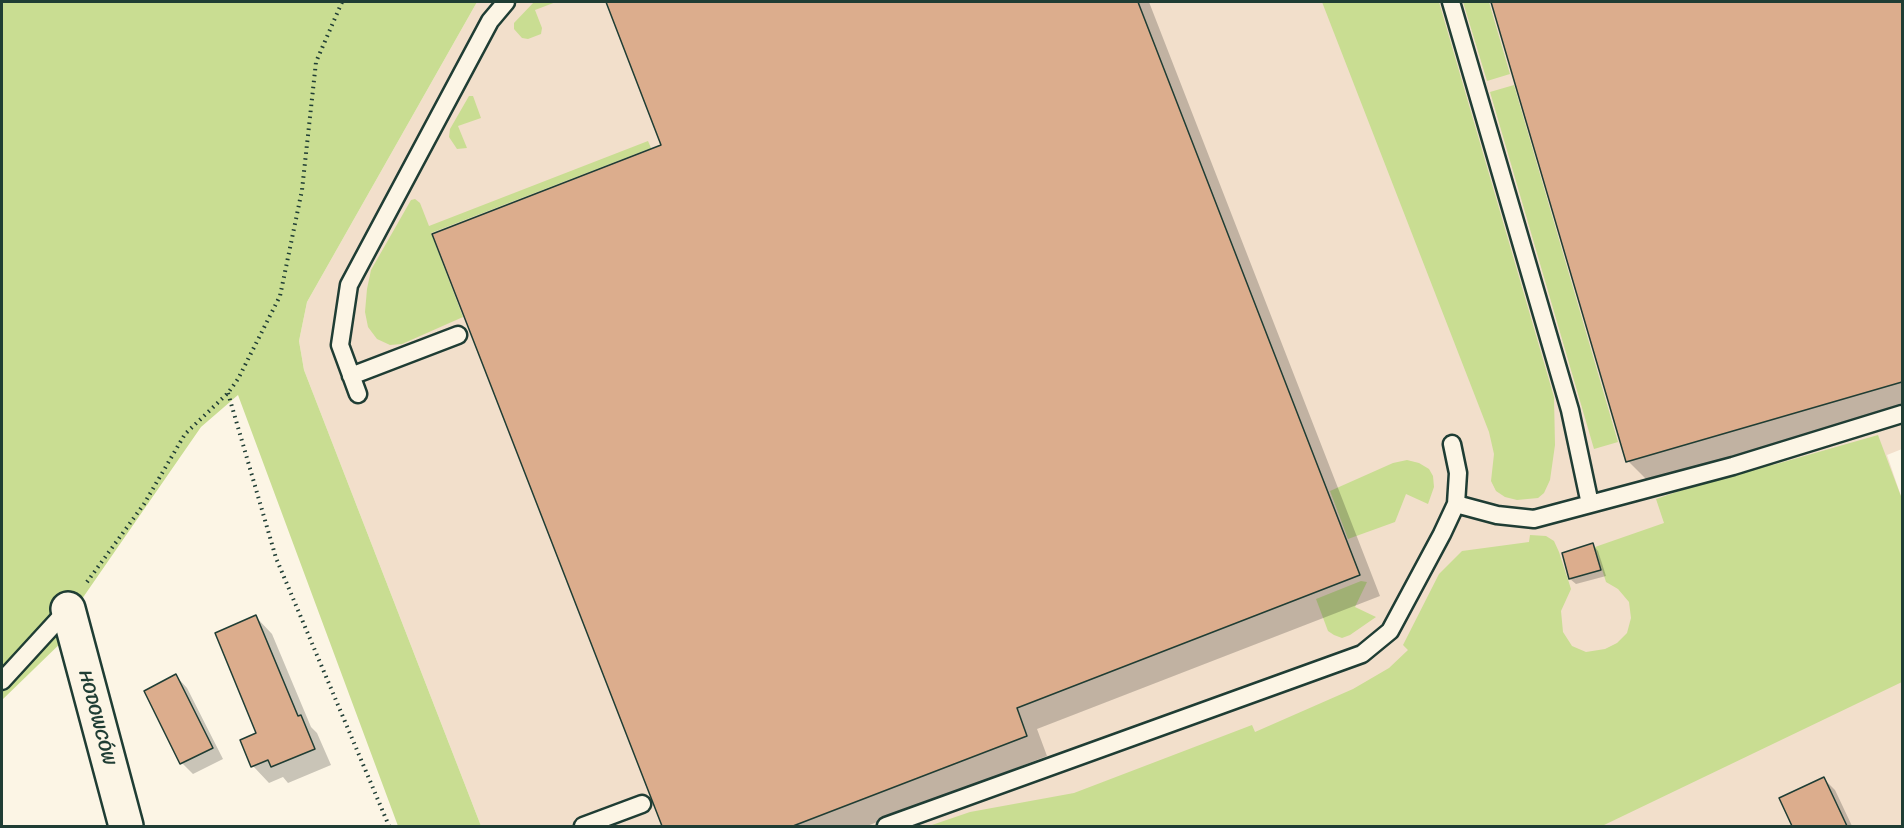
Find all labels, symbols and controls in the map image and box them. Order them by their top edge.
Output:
street label: HODOWCÓW [73,668,119,768]

